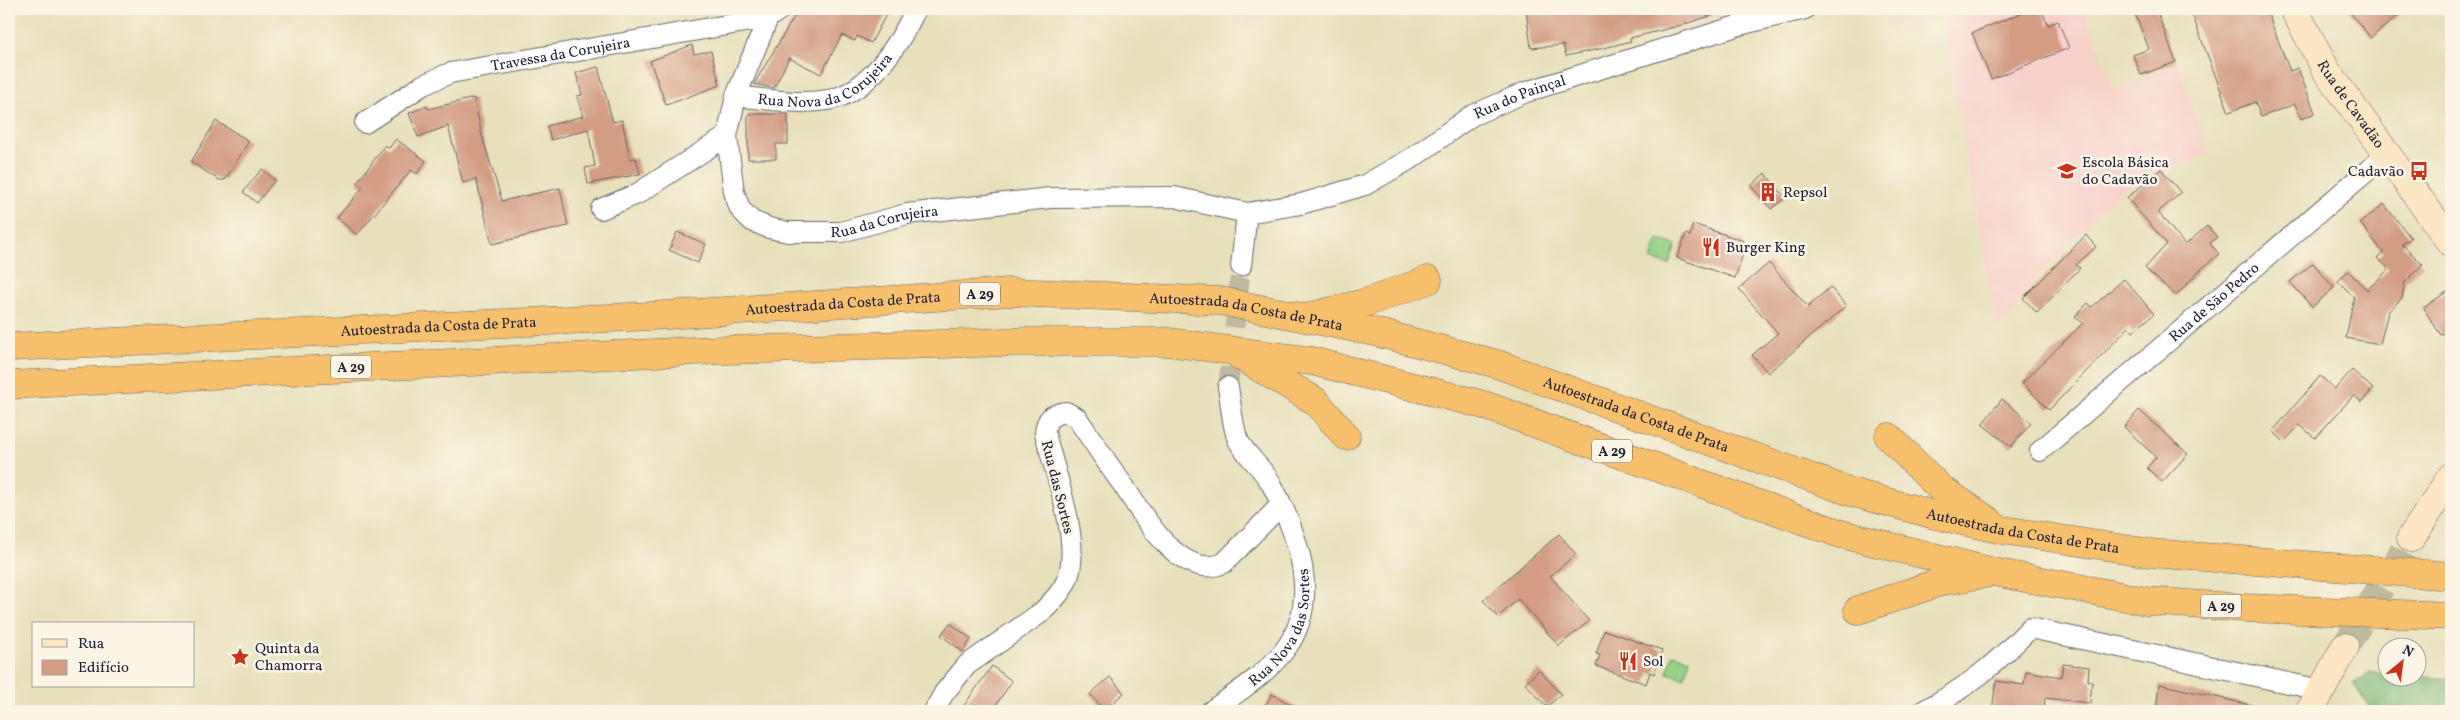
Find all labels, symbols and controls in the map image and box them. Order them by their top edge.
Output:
street label: Travessa da Corujeira [489,33,632,78]
street label: Rua Nova da Corujeira [756,50,898,114]
street label: Rua de Cavadão [2311,57,2388,153]
street label: Rua do Painçal [1471,71,1569,125]
place label: Escola Básica do Cadavão [2082,153,2169,191]
school or university icon: Escola Básica do Cadavão [2056,160,2078,182]
bus stop icon: Cadavão [2408,160,2430,182]
place label: Cadavão [2348,162,2404,183]
building icon: Repsol [1757,181,1779,203]
place label: Repsol [1783,183,1827,204]
street label: Rua da Corujeira [830,202,940,244]
restaurant icon: Burger King [1700,236,1722,258]
place label: Burger King [1726,238,1806,259]
street label: Rua de São Pedro [2165,259,2265,348]
road number: A 29 [960,282,1000,306]
street label: Autoestrada da Costa de Prata [744,288,941,322]
street label: Autoestrada da Costa de Prata [1149,289,1345,337]
street label: Autoestrada da Costa de Prata [340,313,537,343]
road number: A 29 [331,356,371,378]
street label: Autoestrada da Costa de Prata [1540,373,1731,459]
street label: Rua das Sortes [1035,438,1078,536]
road number: A 29 [1592,440,1632,462]
street label: Autoestrada da Costa de Prata [1924,504,2121,560]
street label: Rua Nova das Sortes [1245,567,1316,692]
road number: A 29 [2201,594,2241,618]
legend [32,622,195,688]
text: Rua [78,634,104,655]
north arrow [2378,638,2428,688]
place label: Quinta da Chamorra [255,639,323,677]
text: N [2399,641,2417,663]
place icon: Quinta da Chamorra [229,646,251,668]
restaurant icon: Sol [1617,650,1639,672]
place label: Sol [1643,652,1664,673]
text: Edifício [78,658,129,679]

